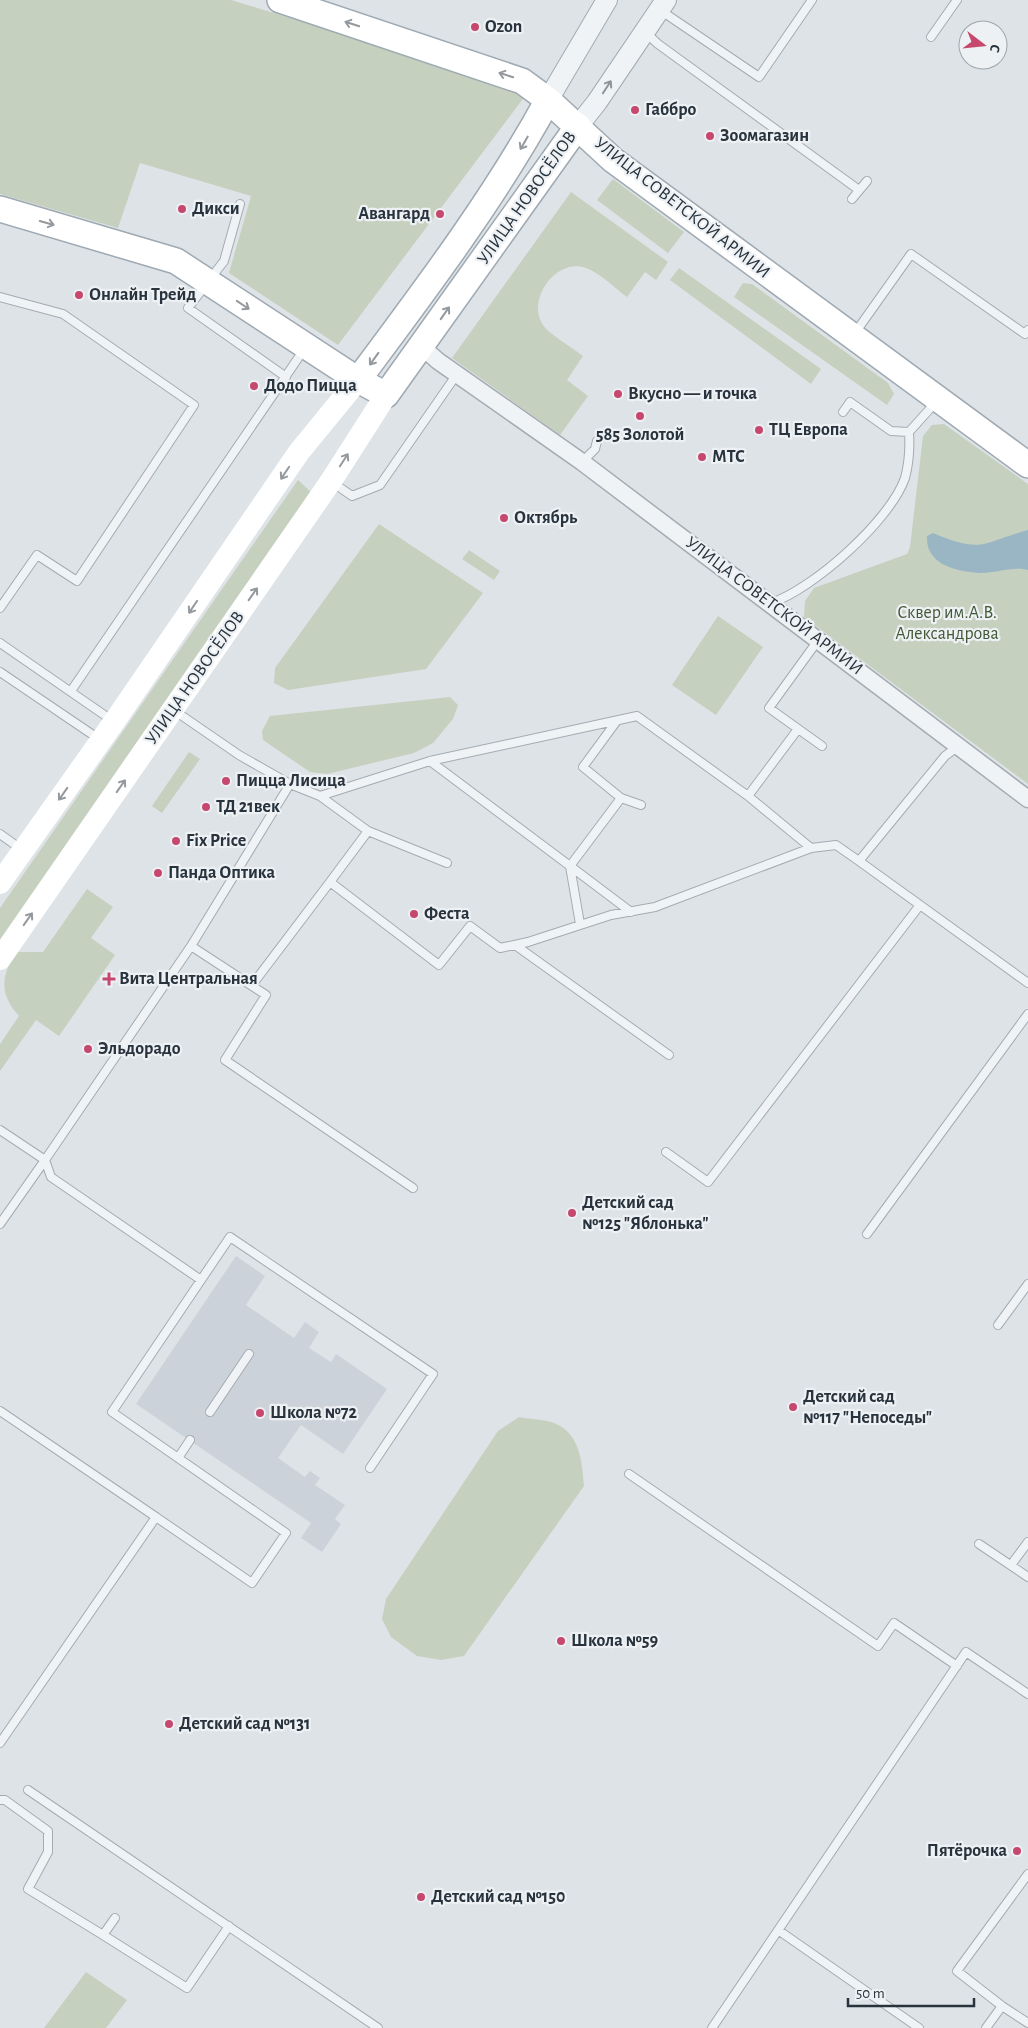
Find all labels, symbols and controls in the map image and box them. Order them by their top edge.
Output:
place label: Ozon [485,18,522,36]
one-way arrow [345,19,360,28]
north arrow [958,20,1008,70]
marker: Ozon [469,21,481,33]
text: С [987,43,1002,54]
one-way arrow [499,70,515,79]
one-way arrow [602,80,612,94]
place label: Габбро [645,101,697,119]
marker: Габбро [629,104,641,116]
street label: УЛИЦА НОВОСЁЛОВ [473,127,580,268]
place label: Зоомагазин [720,127,809,145]
marker: Зоомагазин [704,130,716,142]
street label: УЛИЦА СОВЕТСКОЙ АРМИИ [591,132,774,282]
one-way arrow [519,135,529,149]
place label: Дикси [192,200,240,218]
marker: Дикси [176,203,188,215]
place label: Авангард [358,205,430,223]
marker: Авангард [434,208,446,220]
one-way arrow [38,219,54,228]
place label: Онлайн Трейд [89,286,197,304]
marker: Онлайн Трейд [73,289,85,301]
one-way arrow [236,300,250,310]
one-way arrow [440,306,450,320]
one-way arrow [369,352,379,366]
place label: Додо Пицца [264,377,357,395]
marker: Додо Пицца [248,380,260,392]
place label: Вкусно — и точка [628,385,757,403]
marker: Вкусно — и точка [612,388,624,400]
marker: 585 Золотой [634,410,646,422]
place label: ТЦ Европа [769,421,848,439]
marker: ТЦ Европа [753,424,765,436]
place label: 585 Золотой [596,426,684,444]
place label: МТС [712,448,745,466]
marker: МТС [696,451,708,463]
one-way arrow [339,453,350,467]
one-way arrow [280,466,290,480]
place label: Октябрь [514,509,578,527]
marker: Октябрь [498,512,510,524]
street label: УЛИЦА СОВЕТСКОЙ АРМИИ [682,532,867,679]
one-way arrow [248,588,258,602]
one-way arrow [188,600,198,614]
park label: Сквер им.А.В. Александрова [895,604,999,643]
street label: УЛИЦА НОВОСЁЛОВ [141,607,248,748]
place label: Пицца Лисица [236,772,346,790]
marker: Пицца Лисица [220,775,232,787]
one-way arrow [116,779,126,793]
one-way arrow [58,787,68,801]
place label: ТД 21век [216,798,280,816]
marker: ТД 21век [200,801,212,813]
place label: Fix Price [186,832,246,850]
marker: Fix Price [170,835,182,847]
place label: Панда Оптика [168,864,275,882]
marker: Панда Оптика [152,867,164,879]
place label: Феста [424,905,470,923]
marker: Феста [408,908,420,920]
one-way arrow [23,912,33,926]
place label: Вита Центральная [119,970,258,988]
marker: Вита Центральная [103,973,115,985]
place label: Эльдорадо [98,1040,181,1058]
marker: Эльдорадо [82,1043,94,1055]
place label: Детский сад №125 "Яблонька" [582,1194,709,1233]
marker: Детский сад №125 "Яблонька" [566,1207,578,1219]
place label: Детский сад №117 "Непоседы" [803,1388,932,1427]
marker: Детский сад №117 "Непоседы" [787,1401,799,1413]
place label: Школа №72 [270,1404,358,1422]
marker: Школа №72 [254,1407,266,1419]
place label: Школа №59 [571,1632,659,1650]
marker: Школа №59 [555,1635,567,1647]
place label: Детский сад №131 [179,1715,311,1733]
marker: Детский сад №131 [163,1718,175,1730]
place label: Пятёрочка [927,1842,1007,1860]
marker: Пятёрочка [1011,1845,1023,1857]
place label: Детский сад №150 [431,1888,566,1906]
marker: Детский сад №150 [415,1891,427,1903]
scale bar [848,1976,974,2008]
text: 50 m [856,1986,885,2001]

